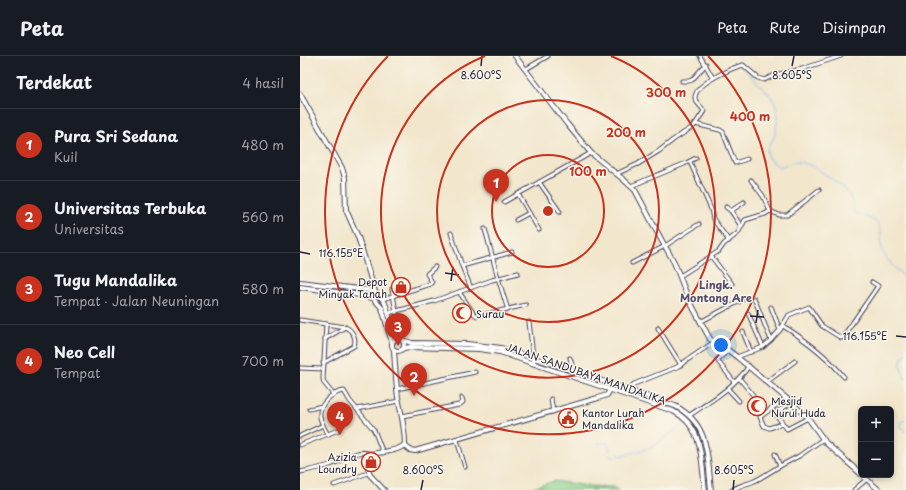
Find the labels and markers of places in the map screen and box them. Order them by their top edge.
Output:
pin: 1 [483,169,509,202]
centre of rings [541,204,555,218]
place label: Depot Minyak Tanah [318,274,387,301]
shop icon: Depot Minyak Tanah [390,276,412,298]
mosque icon: Surau [451,302,473,324]
place label: Surau [476,306,505,321]
pin: 3 [385,313,411,346]
pin: 2 [401,363,427,396]
place label: Mesjid Nurul Huda [771,393,827,420]
mosque icon: Mesjid Nurul Huda [746,395,768,417]
pin: 4 [327,402,353,435]
place label: Kantor Lurah Mandalika [582,405,645,432]
public building icon: Kantor Lurah Mandalika [557,407,579,429]
place label: Azizia Loundry [318,449,358,476]
shop icon: Azizia Loundry [360,451,382,473]

